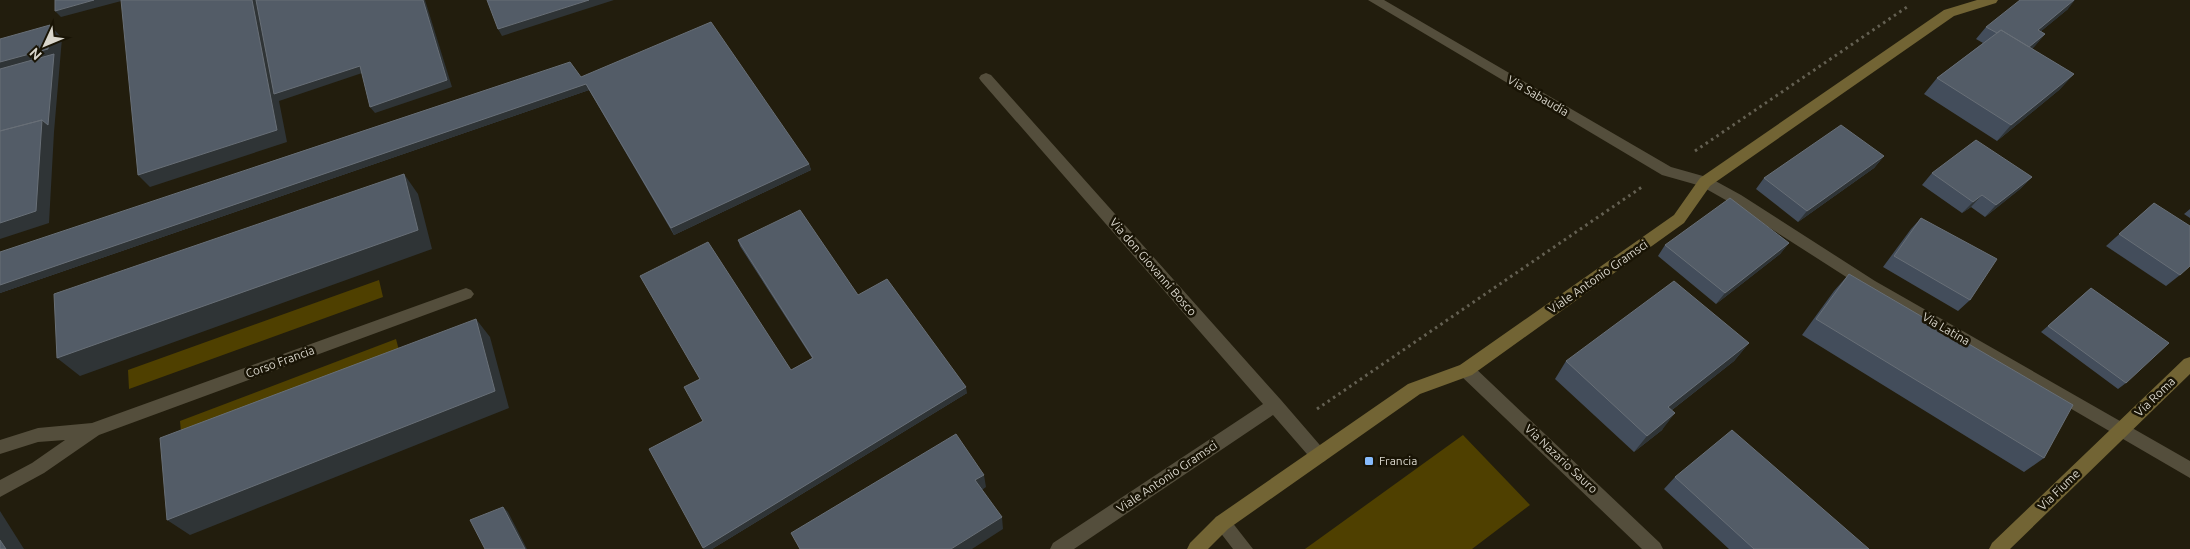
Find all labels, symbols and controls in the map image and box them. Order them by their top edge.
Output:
north arrow [20,20,70,70]
text: N [26,45,45,63]
street label: Via Sabaudia [1505,73,1571,118]
street label: Via don Giovanni Bosco [1107,215,1199,318]
street label: Viale Antonio Gramsci [1546,237,1650,316]
street label: Via Latina [1920,310,1972,347]
street label: Corso Francia [244,343,316,380]
street label: Via Roma [2132,374,2177,419]
street label: Via Nazario Sauro [1522,422,1600,496]
street label: Viale Antonio Gramsci [1114,438,1219,515]
place label: Francia [1379,454,1417,467]
marker: Francia [1363,455,1375,467]
street label: Via Fiume [2035,467,2082,513]

